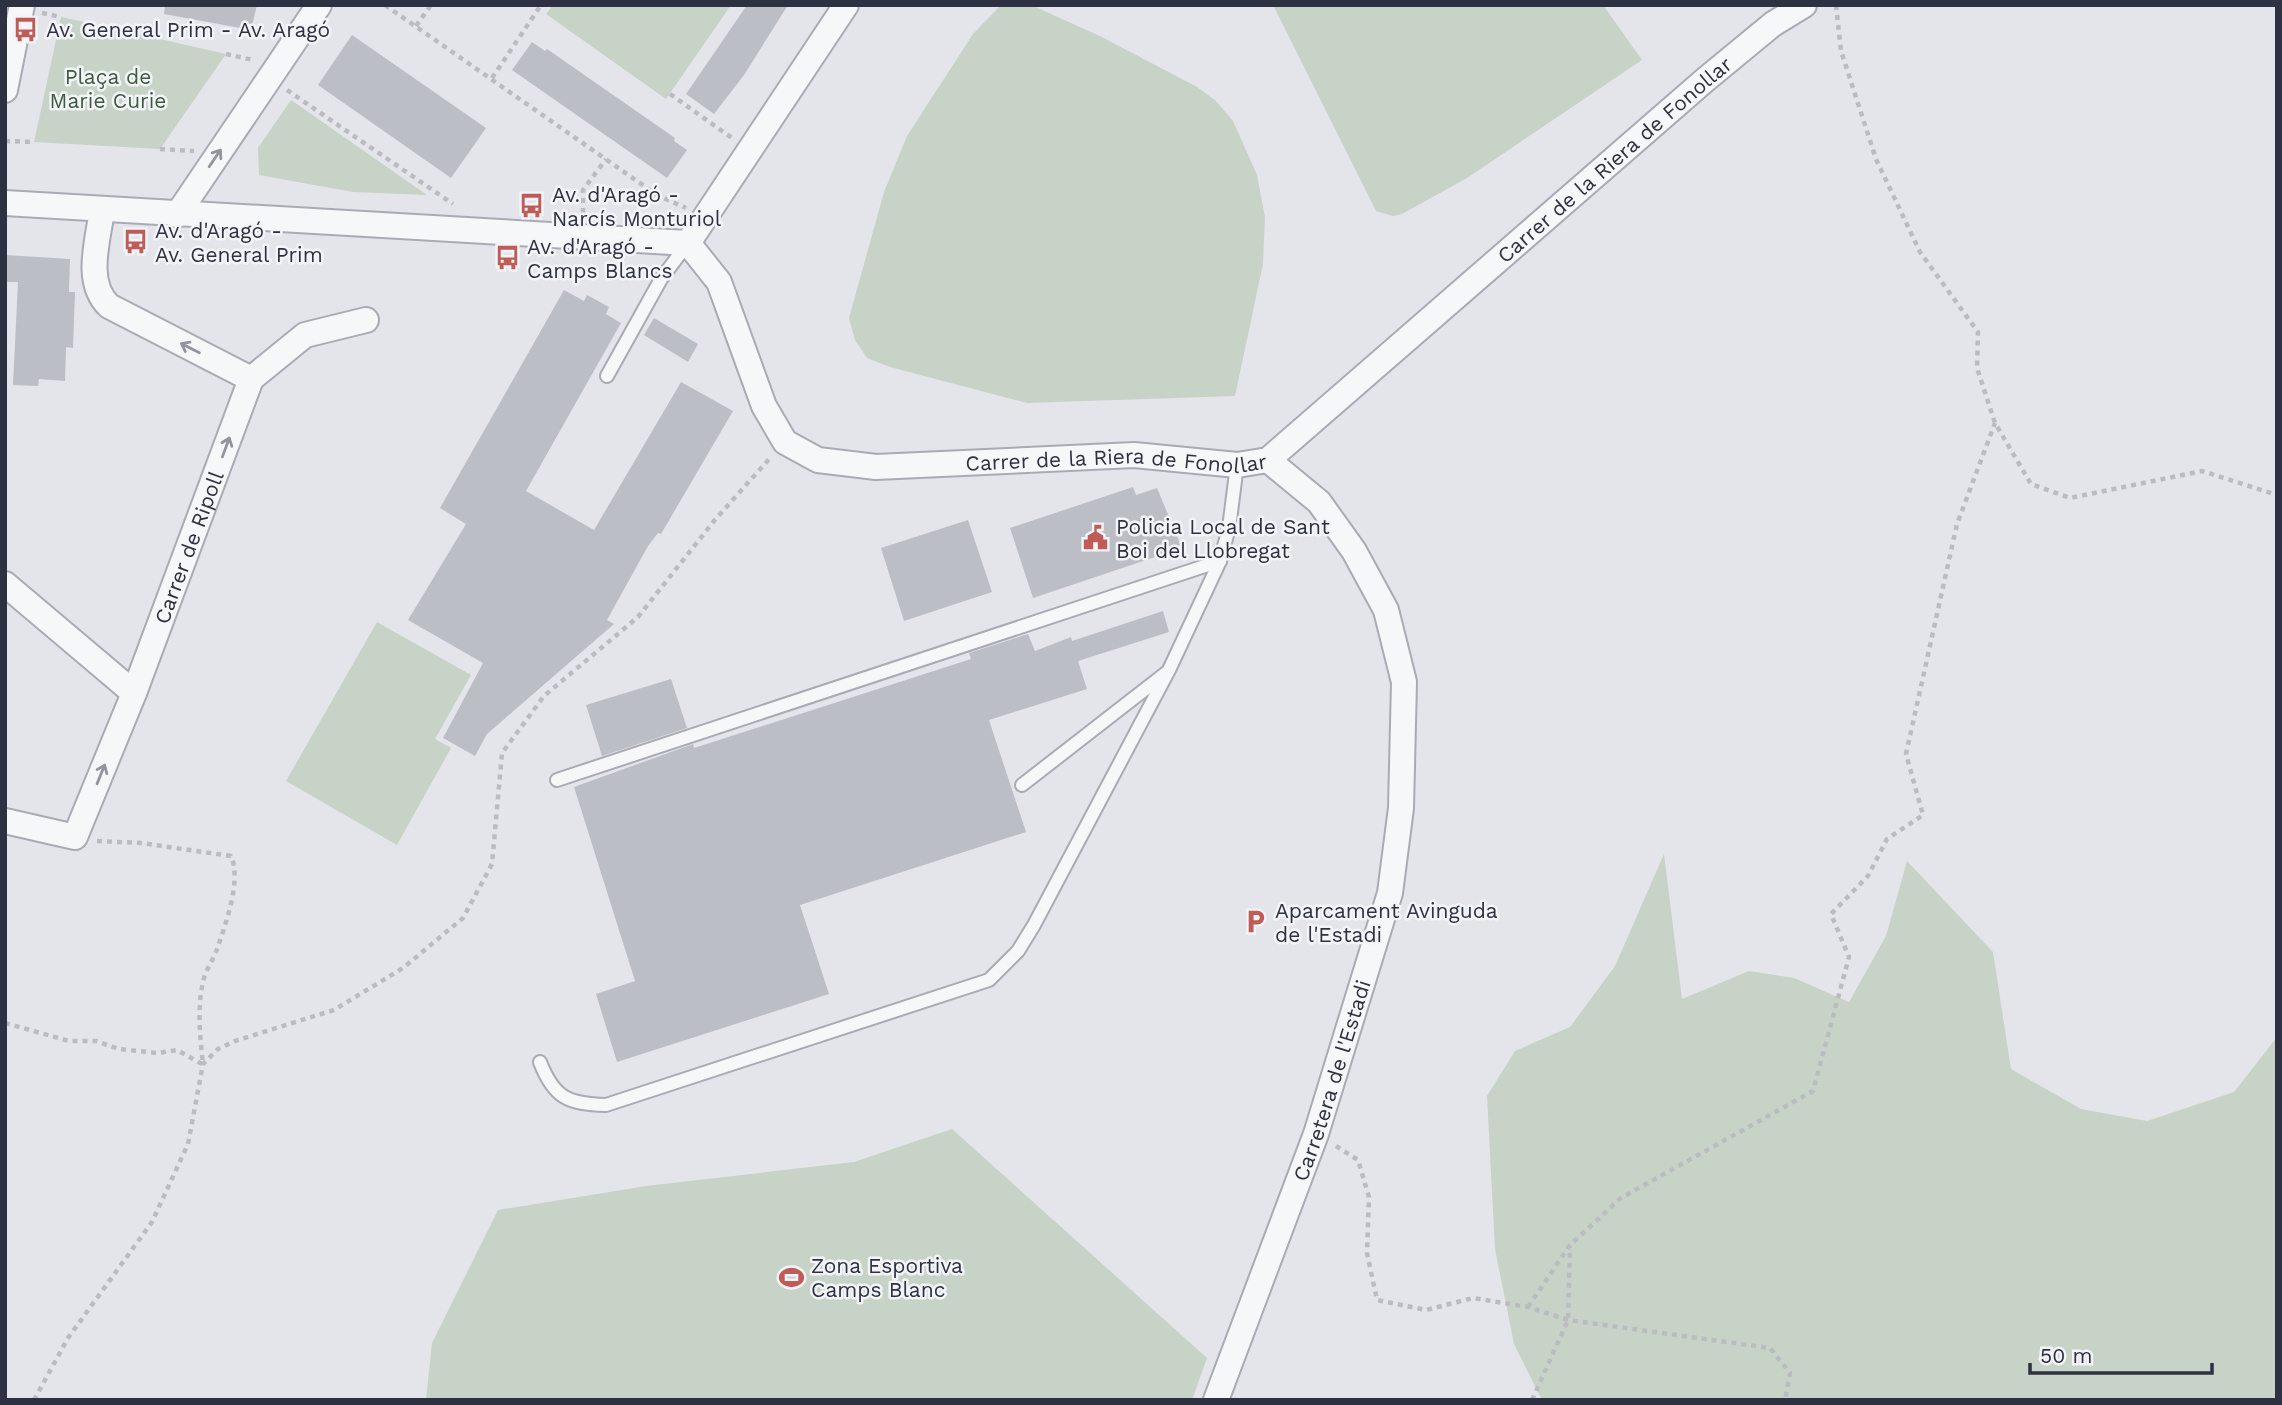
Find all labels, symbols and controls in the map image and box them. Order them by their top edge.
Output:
bus stop icon: Av. General Prim - Av. Aragó [12,15,40,43]
place label: Av. General Prim - Av. Aragó [46,17,330,42]
street label: Carrer de la Riera de Fonollar [1492,51,1737,268]
park label: Plaça de Marie Curie [50,64,166,113]
one-way arrow [209,149,223,169]
place label: Av. d'Aragó - Narcís Monturiol [552,182,722,231]
bus stop icon: Av. d'Aragó - Narcís Monturiol [518,192,546,220]
place label: Av. d'Aragó - Av. General Prim [155,218,323,267]
bus stop icon: Av. d'Aragó - Av. General Prim [121,228,149,256]
place label: Av. d'Aragó - Camps Blancs [527,234,673,283]
bus stop icon: Av. d'Aragó - Camps Blancs [493,244,521,272]
one-way arrow [180,341,201,354]
one-way arrow [220,436,233,458]
street label: Carrer de la Riera de Fonollar [965,442,1269,478]
street label: Carrer de Ripoll [148,467,228,627]
place label: Policia Local de Sant Boi del Llobregat [1116,514,1330,563]
public building icon: Policia Local de Sant Boi del Llobregat [1082,524,1110,552]
one-way arrow [96,763,109,785]
place label: Aparcament Avinguda de l'Estadi [1275,898,1498,947]
parking icon: Aparcament Avinguda de l'Estadi [1241,908,1269,936]
street label: Carretera de l'Estadi [1287,977,1375,1184]
place label: Zona Esportiva Camps Blanc [811,1253,963,1302]
sports icon: Zona Esportiva Camps Blanc [777,1263,805,1291]
scale bar [2030,1332,2212,1376]
text: 50 m [2040,1343,2092,1368]

